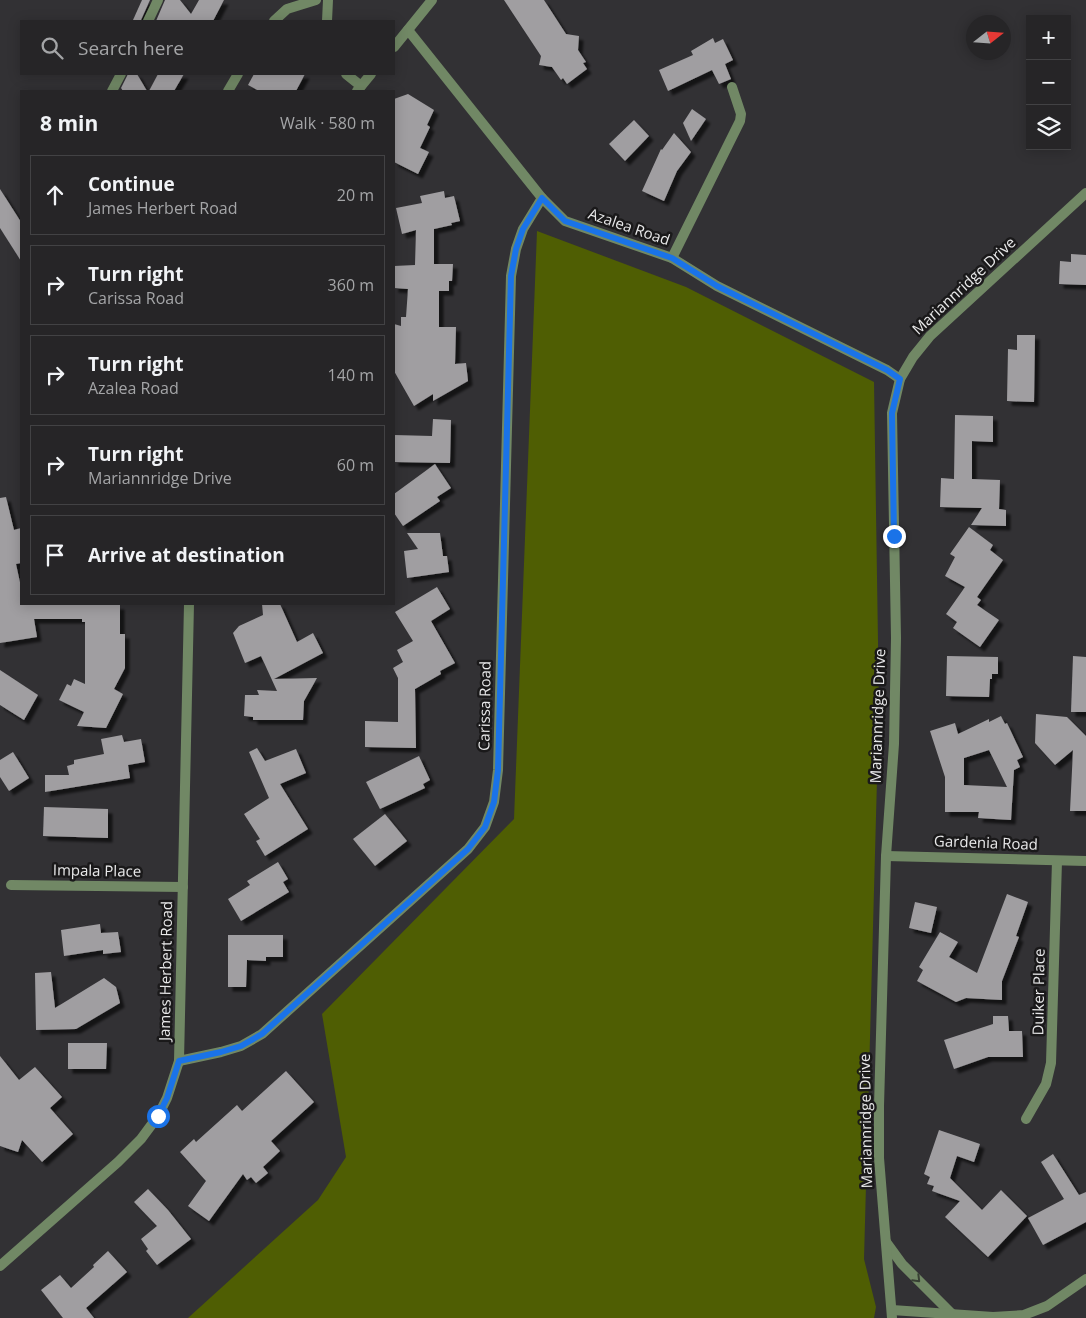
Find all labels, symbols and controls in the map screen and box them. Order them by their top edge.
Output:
north arrow [966,15,1011,60]
map controls [1026,15,1071,150]
button: + [1026,15,1071,60]
search box [20,20,395,75]
icon: search [38,34,66,62]
text: Search here [78,35,184,61]
button: − [1026,60,1071,105]
button: layers [1026,105,1071,150]
text: 8 min [40,109,98,137]
text: Walk · 580 m [280,112,375,134]
text: Continue [88,171,175,197]
icon: ahead [41,181,69,209]
text: 20 m [337,184,374,206]
text: James Herbert Road [88,197,237,219]
street label: Azalea Road [586,203,673,249]
street label: Mariannridge Drive [907,232,1019,339]
text: Turn right [88,261,183,287]
icon: right [41,271,69,299]
text: 360 m [328,274,374,296]
text: Carissa Road [88,287,184,309]
text: Turn right [88,351,183,377]
icon: right [41,361,69,389]
text: 140 m [328,364,374,386]
text: Azalea Road [88,377,179,399]
text: Turn right [88,441,183,467]
icon: right [41,451,69,479]
text: 60 m [337,454,374,476]
text: Mariannridge Drive [88,467,232,489]
route end [883,525,906,548]
icon: arrive [41,541,69,569]
text: Arrive at destination [88,542,285,568]
street label: Mariannridge Drive [865,648,889,784]
street label: Carissa Road [473,661,495,751]
street label: Gardenia Road [934,830,1038,854]
street label: Impala Place [53,859,141,881]
street label: James Herbert Road [154,901,176,1043]
street label: Duiker Place [1027,948,1049,1036]
street label: Mariannridge Drive [854,1053,876,1189]
route start [147,1105,170,1128]
one-way arrow [911,1273,920,1282]

